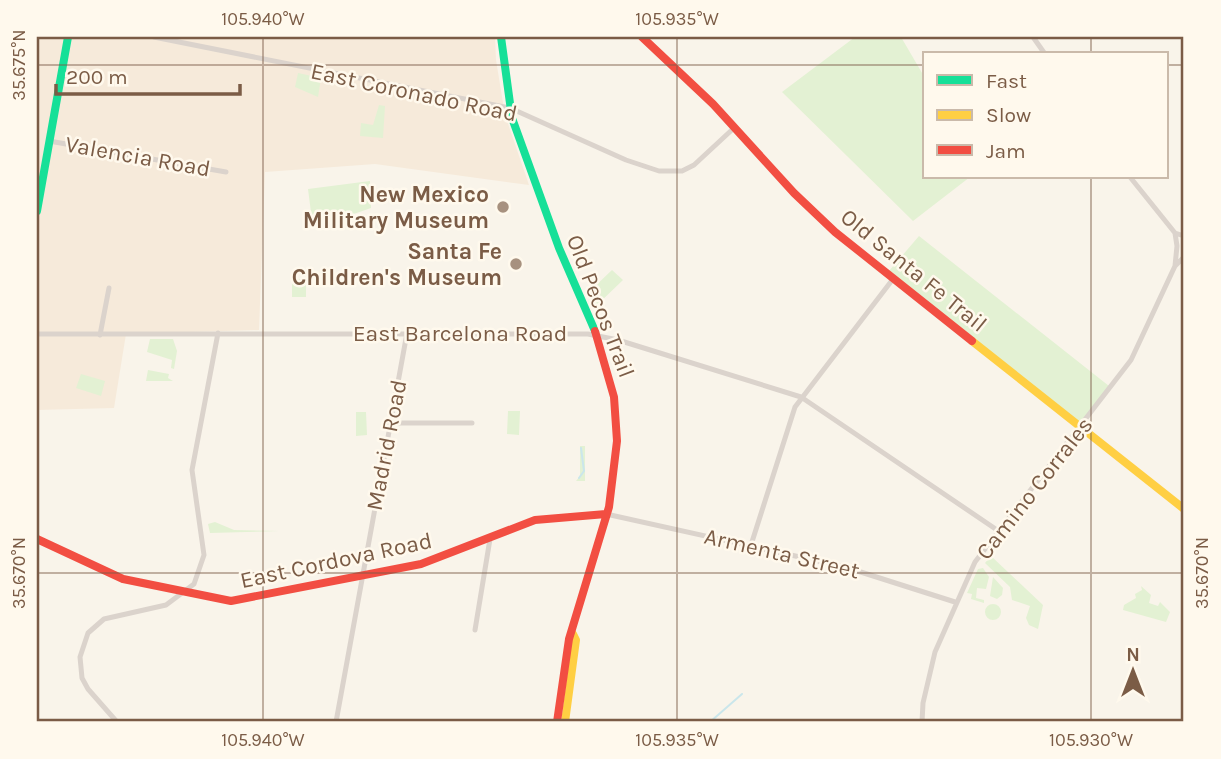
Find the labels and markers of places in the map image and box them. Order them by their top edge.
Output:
place label: New Mexico Military Museum [303,181,489,234]
marker: New Mexico Military Museum [495,199,511,215]
place label: Santa Fe Children's Museum [292,238,502,291]
marker: Santa Fe Children's Museum [508,256,524,272]

